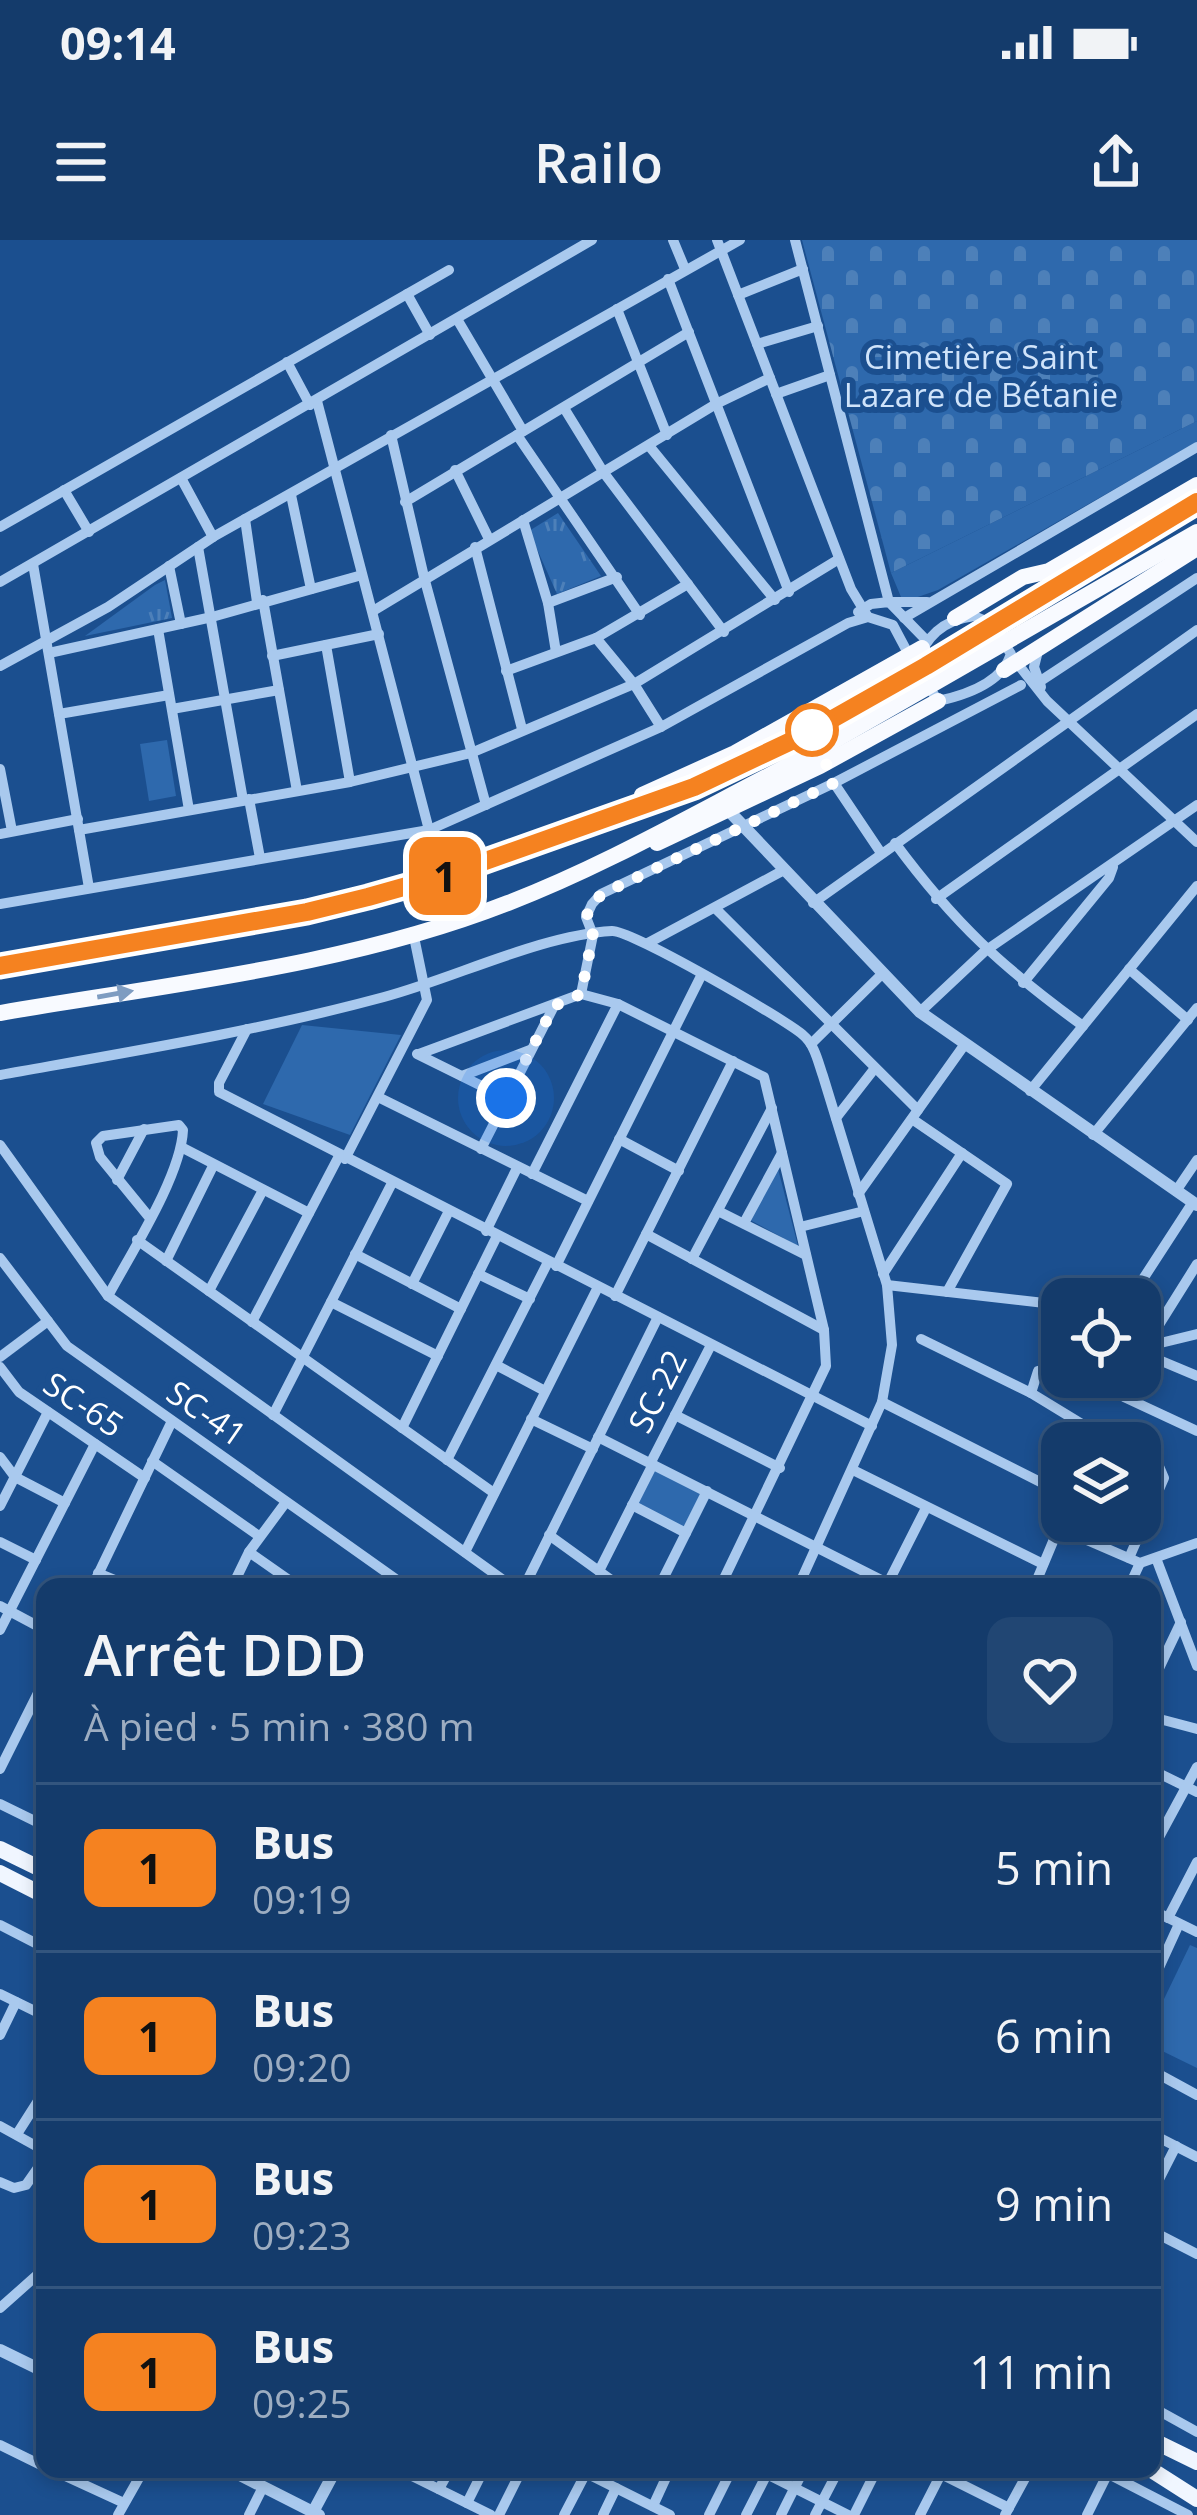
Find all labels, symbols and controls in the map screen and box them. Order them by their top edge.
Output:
text: 09:14 [60,12,176,73]
text: Railo [534,125,663,199]
icon: menu [48,129,114,195]
icon: share [1083,129,1149,195]
park label: Cimetière Saint Lazare de Bétanie [844,334,1118,417]
unlabelled marker [787,705,837,755]
line badge: 1 [406,837,484,915]
text: 1 [433,847,457,904]
one-way arrow [97,984,135,1002]
your location [476,1068,536,1128]
map controls [1041,1278,1161,1542]
button: locate [1041,1278,1161,1398]
street label: SC-22 [617,1342,697,1440]
street label: SC-65 [35,1361,133,1447]
street label: SC-41 [158,1370,256,1456]
button: layers [1041,1422,1161,1542]
text: Arrêt DDD [84,1615,366,1693]
button: heart [987,1617,1113,1743]
text: À pied · 5 min · 380 m [84,1699,475,1752]
text: Bus [252,1811,334,1872]
text: 5 min [995,1837,1113,1898]
text: 1 [138,1839,162,1896]
text: 09:19 [252,1872,351,1925]
text: Bus [252,1979,334,2040]
text: 6 min [995,2005,1113,2066]
text: 1 [138,2007,162,2064]
text: 09:20 [252,2040,351,2093]
text: Bus [252,2147,334,2208]
text: 9 min [995,2173,1113,2234]
text: 1 [138,2175,162,2232]
text: 09:23 [252,2208,351,2261]
text: Bus [252,2315,334,2376]
text: 11 min [969,2341,1113,2402]
text: 1 [138,2343,162,2400]
text: 09:25 [252,2376,351,2429]

